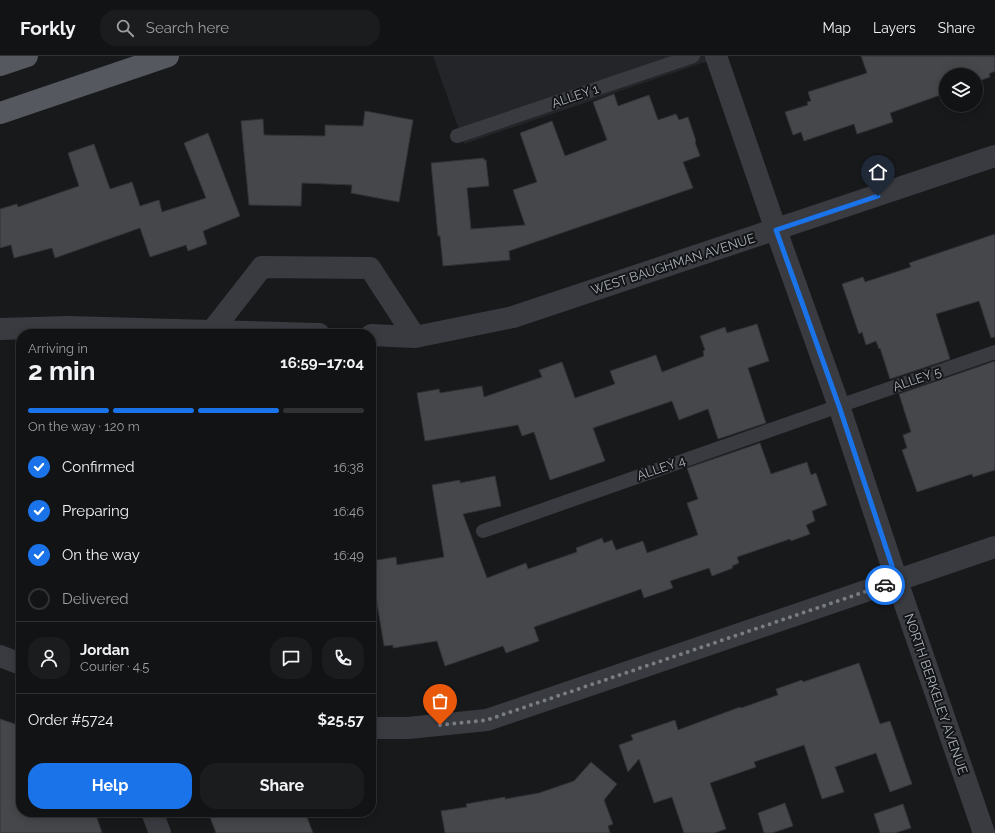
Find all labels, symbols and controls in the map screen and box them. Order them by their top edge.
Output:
search box [100,10,380,46]
text: Forkly [20,17,76,39]
icon: search [114,17,136,39]
text: Search here [146,19,229,37]
text: Map [823,20,851,36]
text: Layers [873,20,916,36]
text: Share [938,20,975,36]
map controls [939,68,983,112]
button: layers [939,68,983,112]
street label: ALLEY 1 [550,81,601,111]
pin [861,155,895,196]
icon: home [867,161,889,183]
street label: WEST BAUGHMAN AVENUE [589,230,757,298]
text: Arriving in [28,341,88,356]
text: 16:59–17:04 [280,354,364,372]
text: 2 min [28,356,95,386]
street label: ALLEY 5 [891,364,943,394]
text: On the way · 120 m [28,419,140,434]
street label: ALLEY 4 [635,453,687,483]
icon: check [28,456,50,478]
text: Confirmed [62,458,135,476]
text: 16:38 [334,460,364,475]
icon: check [28,500,50,522]
text: Preparing [62,502,129,520]
text: 16:46 [333,504,364,519]
icon: check [28,544,50,566]
text: On the way [62,546,140,564]
text: 16:49 [333,548,364,563]
courier [865,565,905,605]
icon: car [874,574,896,596]
text: Delivered [62,590,129,608]
street label: NORTH BERKELEY AVENUE [901,612,971,777]
button: person [28,637,70,679]
button: chat [270,637,312,679]
button: phone [322,637,364,679]
text: Jordan [80,641,129,659]
text: Courier · 4.5 [80,659,149,674]
pin [423,684,457,725]
icon: bag [429,690,451,712]
text: Order #5724 [28,711,114,729]
text: $25.57 [318,711,364,729]
button: Help [28,763,192,809]
button: Share [200,763,364,809]

